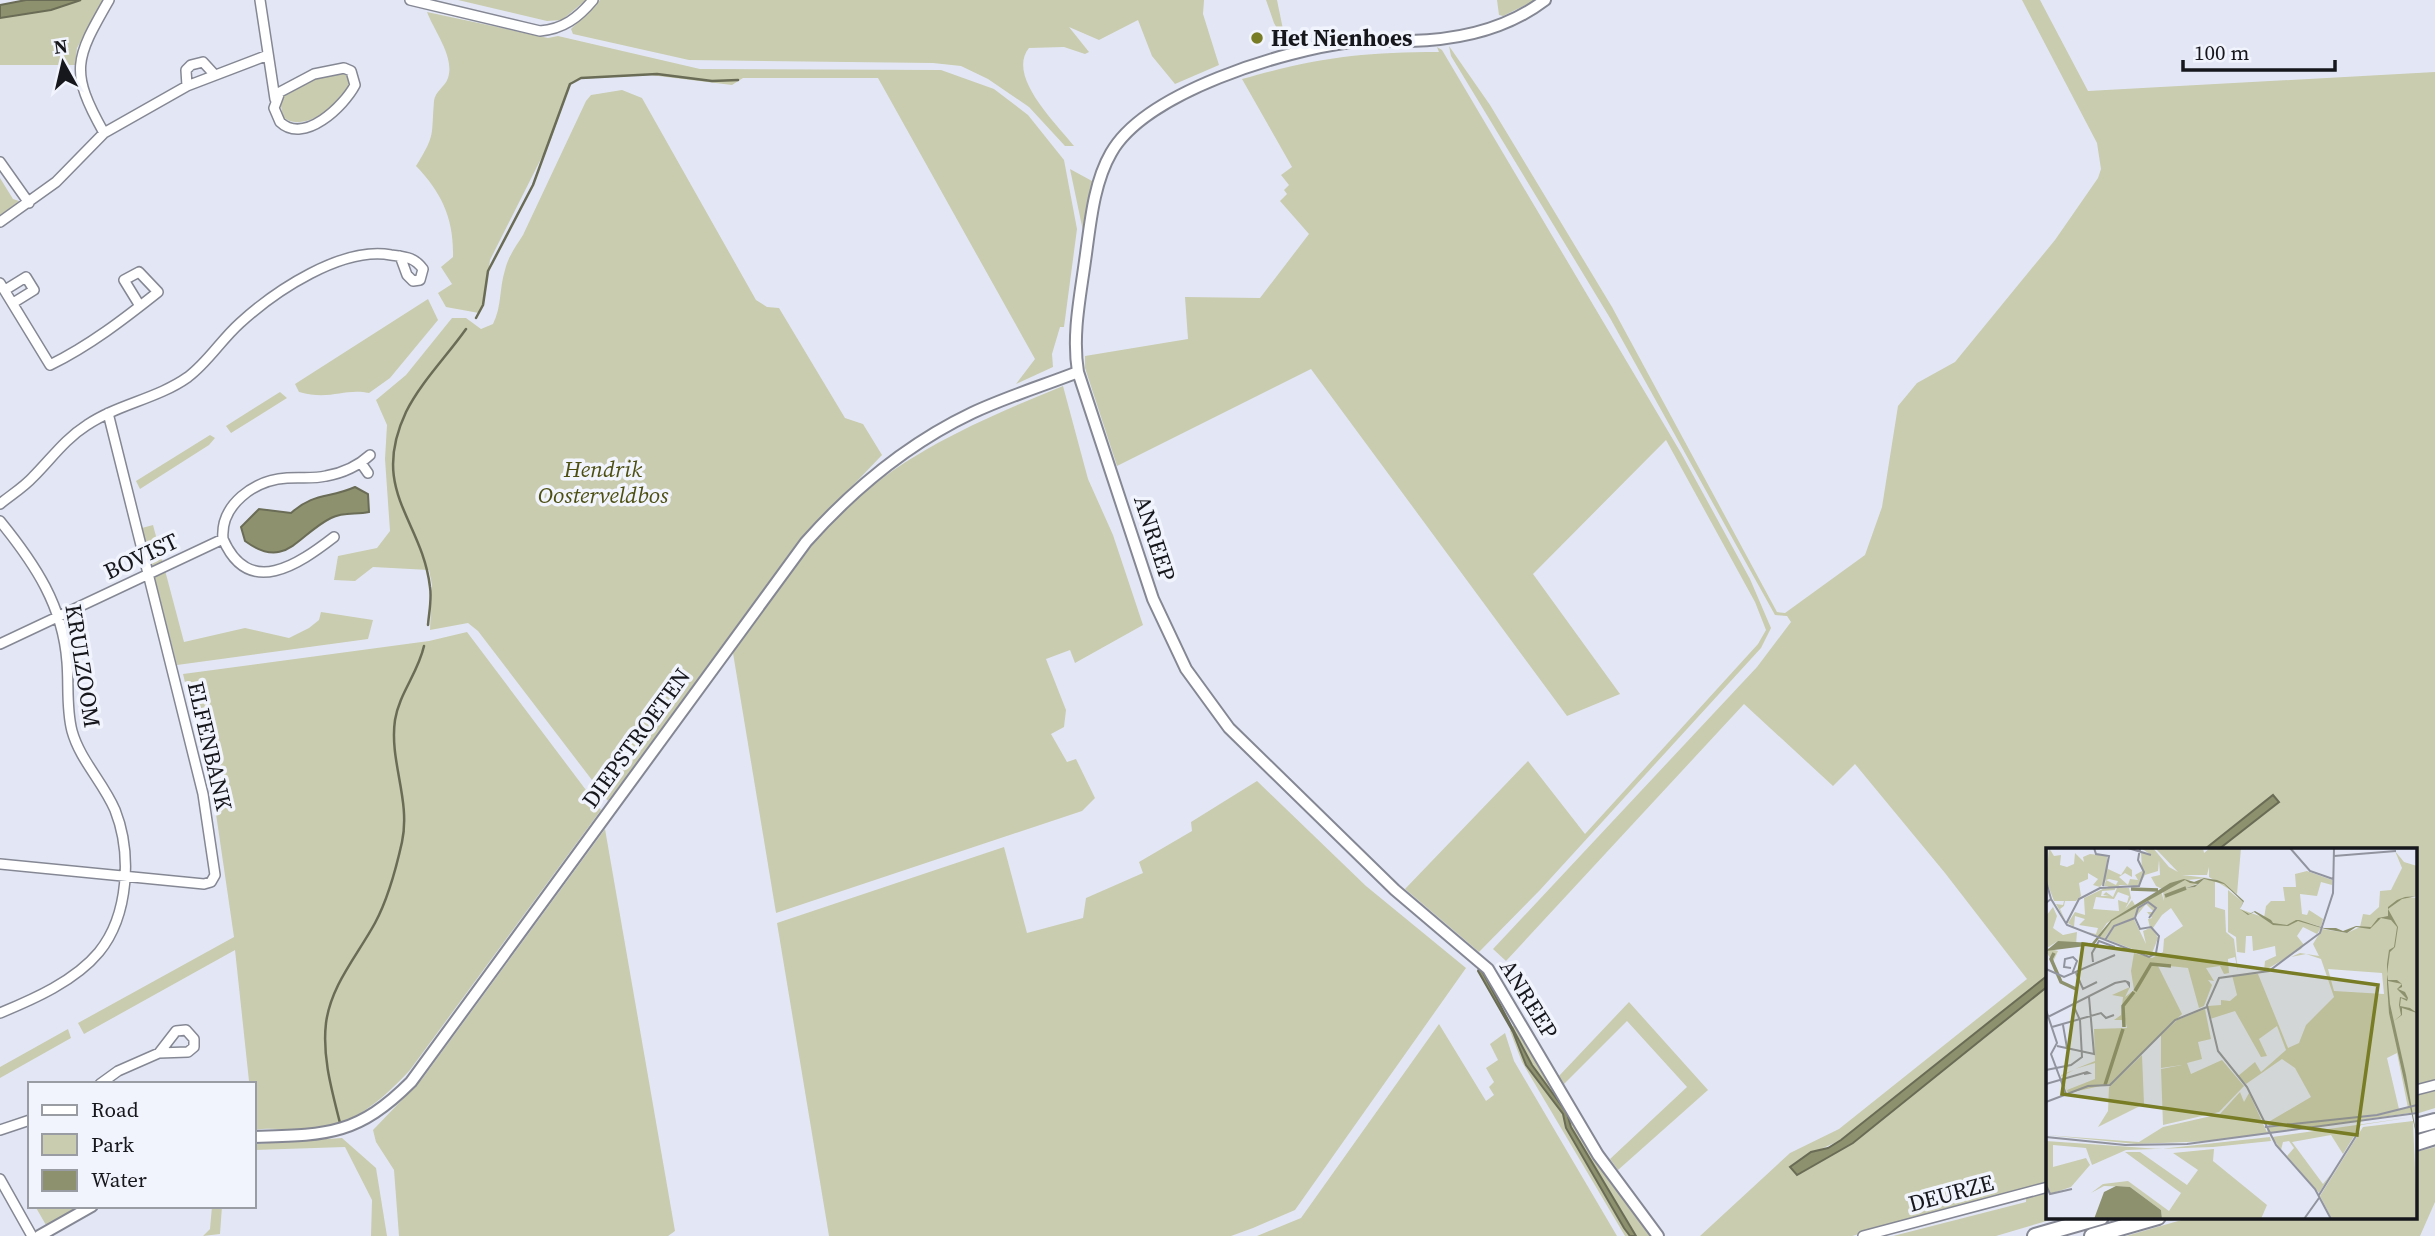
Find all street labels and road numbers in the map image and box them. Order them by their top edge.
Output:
street label: ANREEP [1126,491,1184,585]
street label: BOVIST [98,525,184,587]
street label: KRULZOOM [57,602,109,730]
street label: DIEPSTROETEN [574,661,698,815]
street label: ELFENBANK [180,678,241,814]
street label: ANREEP [1492,953,1566,1045]
street label: DEURZE [1905,1166,1997,1220]

